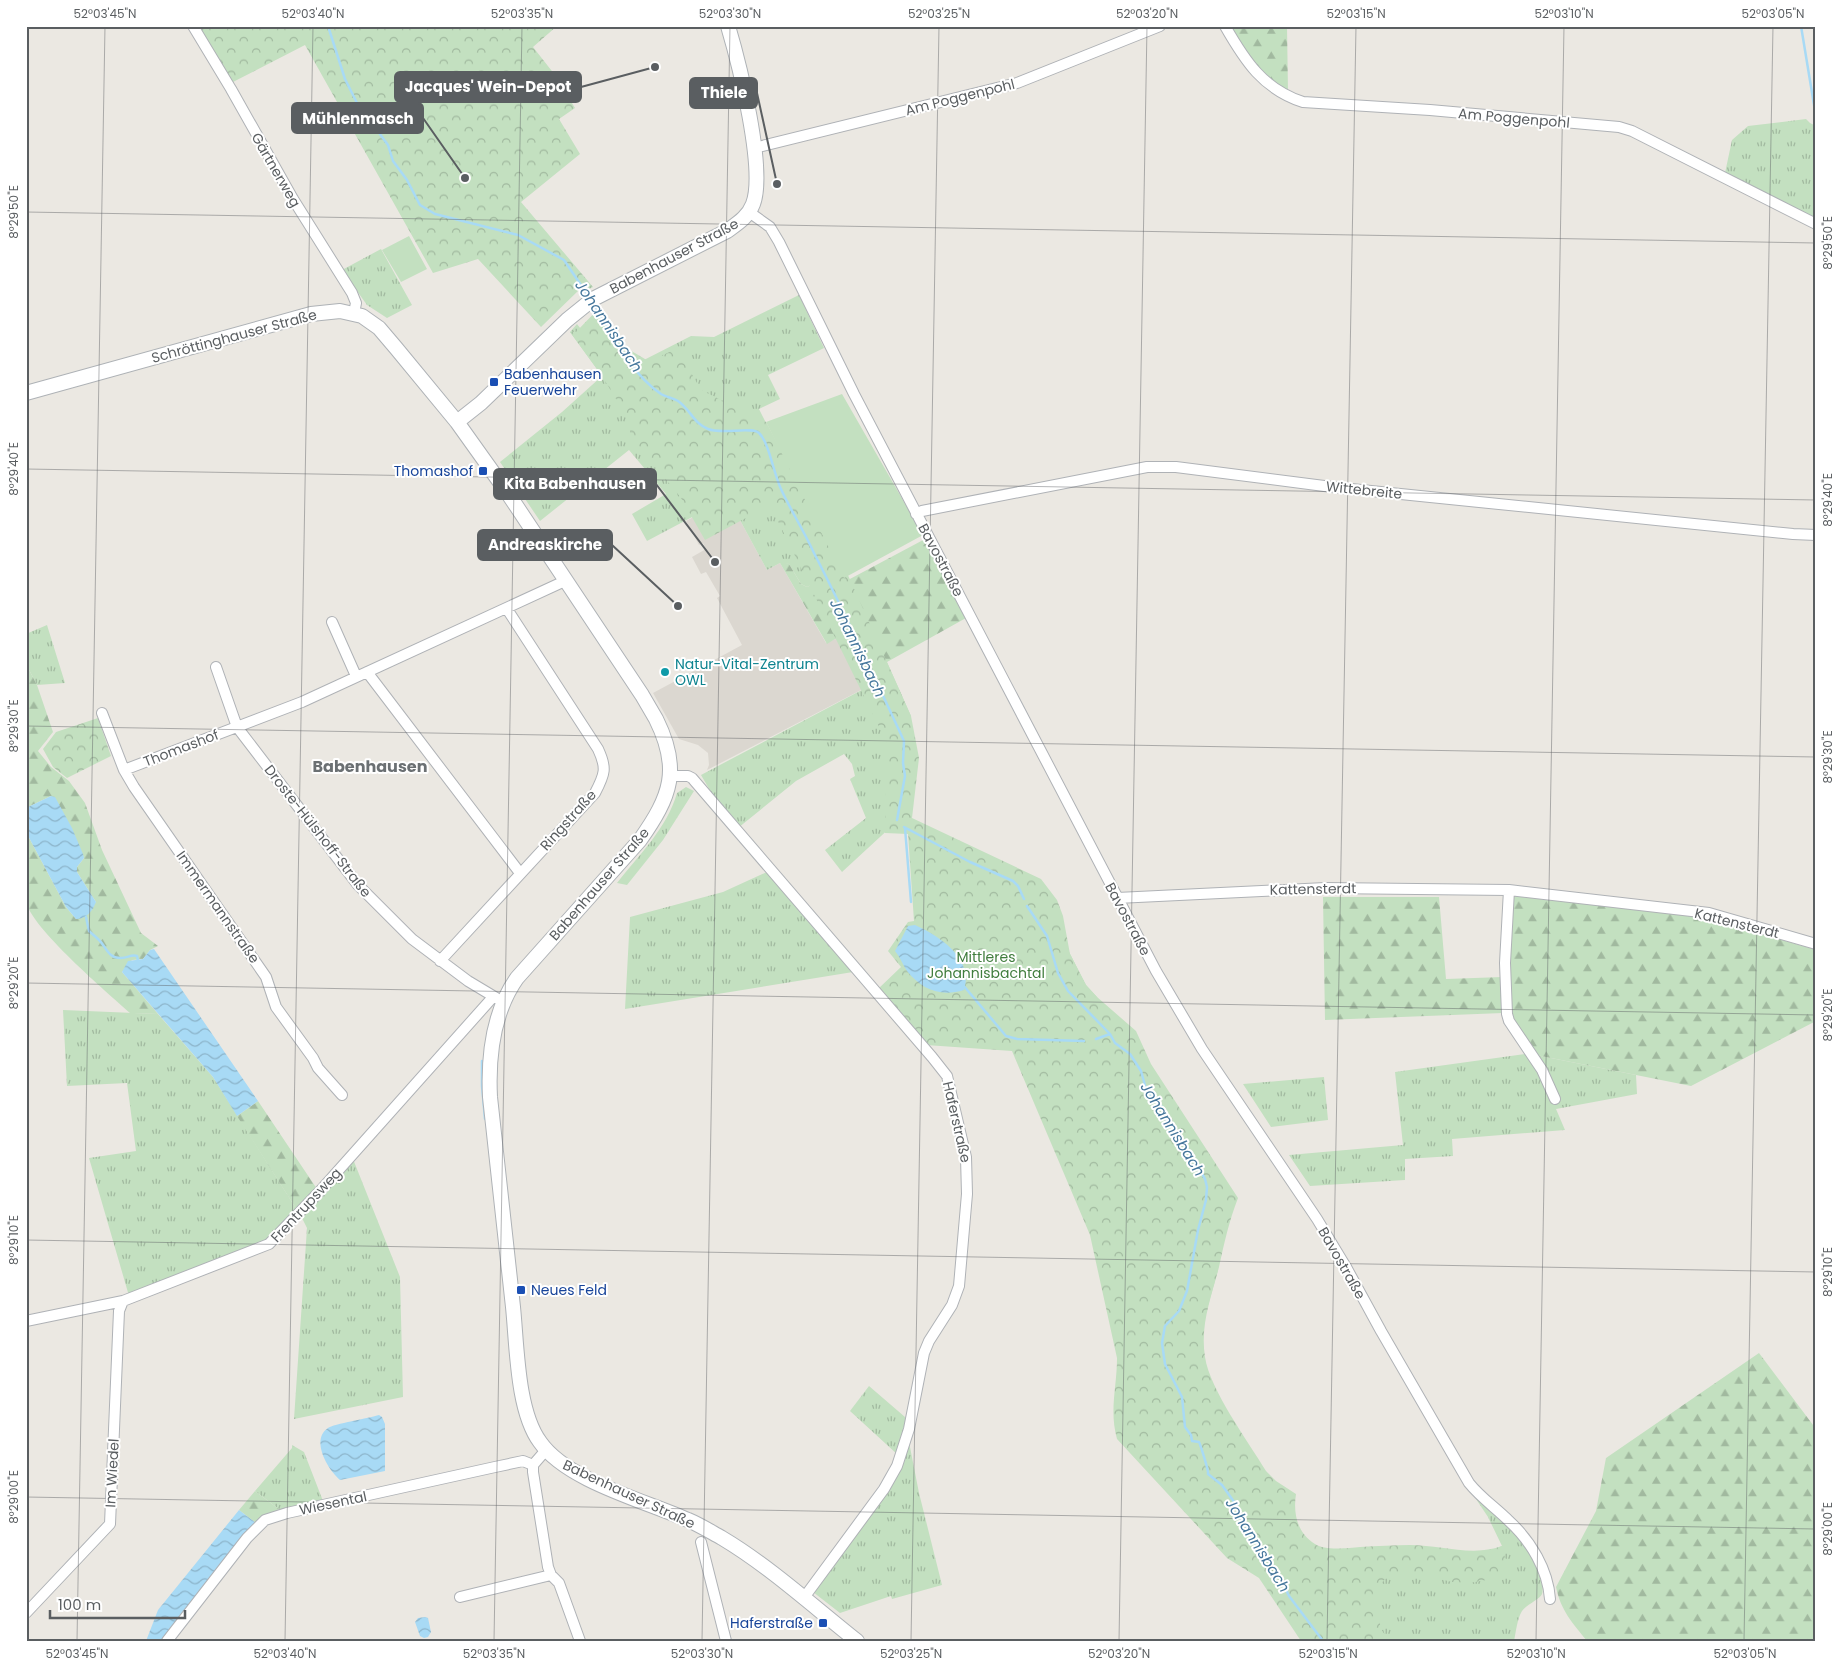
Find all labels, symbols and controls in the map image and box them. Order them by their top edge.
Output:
text: 52°03'45"N [74,5,136,22]
text: 52°03'40"N [282,5,344,22]
text: 52°03'35"N [491,5,553,22]
text: 52°03'30"N [699,5,761,22]
text: 52°03'25"N [908,5,970,22]
text: 52°03'20"N [1116,5,1178,22]
text: 52°03'15"N [1326,5,1386,22]
text: 52°03'10"N [1534,5,1594,22]
text: 52°03'05"N [1742,5,1804,22]
callout: Jacques' Wein-Depot [395,72,581,102]
street label: Am Poggenpohl [903,74,1017,120]
text: Jacques' Wein-Depot [405,76,571,97]
callout: Thiele [690,78,757,108]
text: Thiele [701,82,747,103]
callout: Mühlenmasch [292,103,423,133]
street label: Am Poggenpohl [1457,103,1571,133]
text: Mühlenmasch [302,108,414,129]
street label: Gärtnerweg [247,129,305,211]
text: 8°29'50"E [5,185,22,239]
street label: Babenhauser Straße [606,213,742,299]
text: 8°29'50"E [1819,216,1836,270]
water label: Johannisbach [570,276,648,376]
street label: Schröttinghauser Straße [149,304,319,368]
place label: Babenhausen Feuerwehr [504,364,601,400]
marker: Babenhausen Feuerwehr [488,376,500,388]
text: 8°29'40"E [5,442,22,496]
place label: Thomashof [394,461,473,481]
marker: Thomashof [477,465,489,477]
callout: Kita Babenhausen [494,469,656,499]
text: Kita Babenhausen [504,473,646,494]
text: 8°29'40"E [1819,473,1836,527]
street label: Wittebreite [1325,476,1403,504]
street label: Bavostraße [913,520,969,600]
callout: Andreaskirche [478,530,612,560]
text: Andreaskirche [488,534,602,555]
water label: Johannisbach [825,595,891,701]
place label: Natur-Vital-Zentrum OWL [675,654,819,690]
marker: Natur-Vital-Zentrum OWL [659,666,671,678]
text: 8°29'30"E [5,699,22,753]
street label: Thomashof [140,724,222,772]
text: 8°29'30"E [1819,730,1836,784]
district label: Babenhausen [313,755,427,778]
street label: Droste-Hülshoff-Straße [260,760,376,902]
street label: Ringstraße [535,785,601,855]
street label: Babenhauser Straße [544,823,654,945]
street label: Immermannstraße [172,847,265,968]
street label: Kattensterdt [1270,878,1356,900]
street label: Bavostraße [1100,879,1156,959]
street label: Kattensterdt [1693,903,1781,943]
park label: Mittleres Johannisbachtal [927,947,1045,983]
text: 8°29'20"E [5,957,22,1009]
text: 8°29'20"E [1819,989,1836,1041]
water label: Johannisbach [1136,1078,1210,1180]
street label: Haferstraße [938,1079,976,1165]
street label: Frentrupsweg [266,1163,346,1247]
text: 8°29'10"E [5,1215,22,1265]
street label: Bavostraße [1313,1223,1371,1303]
text: 8°29'10"E [1819,1247,1836,1297]
place label: Neues Feld [531,1280,607,1300]
marker: Neues Feld [515,1284,527,1296]
street label: Im Wiedel [100,1438,124,1508]
street label: Babenhauser Straße [560,1455,699,1534]
text: 8°29'00"E [5,1470,22,1524]
street label: Wiesental [297,1486,369,1520]
water label: Johannisbach [1221,1494,1295,1596]
text: 8°29'00"E [1819,1502,1836,1556]
scale bar [50,1587,185,1619]
text: 100 m [58,1594,101,1615]
place label: Haferstraße [730,1613,813,1633]
marker: Haferstraße [817,1617,829,1629]
text: 52°03'45"N [46,1645,108,1662]
text: 52°03'40"N [254,1645,316,1662]
text: 52°03'35"N [463,1645,525,1662]
text: 52°03'30"N [671,1645,733,1662]
text: 52°03'25"N [880,1645,942,1662]
text: 52°03'20"N [1088,1645,1150,1662]
text: 52°03'15"N [1298,1645,1358,1662]
text: 52°03'10"N [1506,1645,1566,1662]
text: 52°03'05"N [1714,1645,1776,1662]

